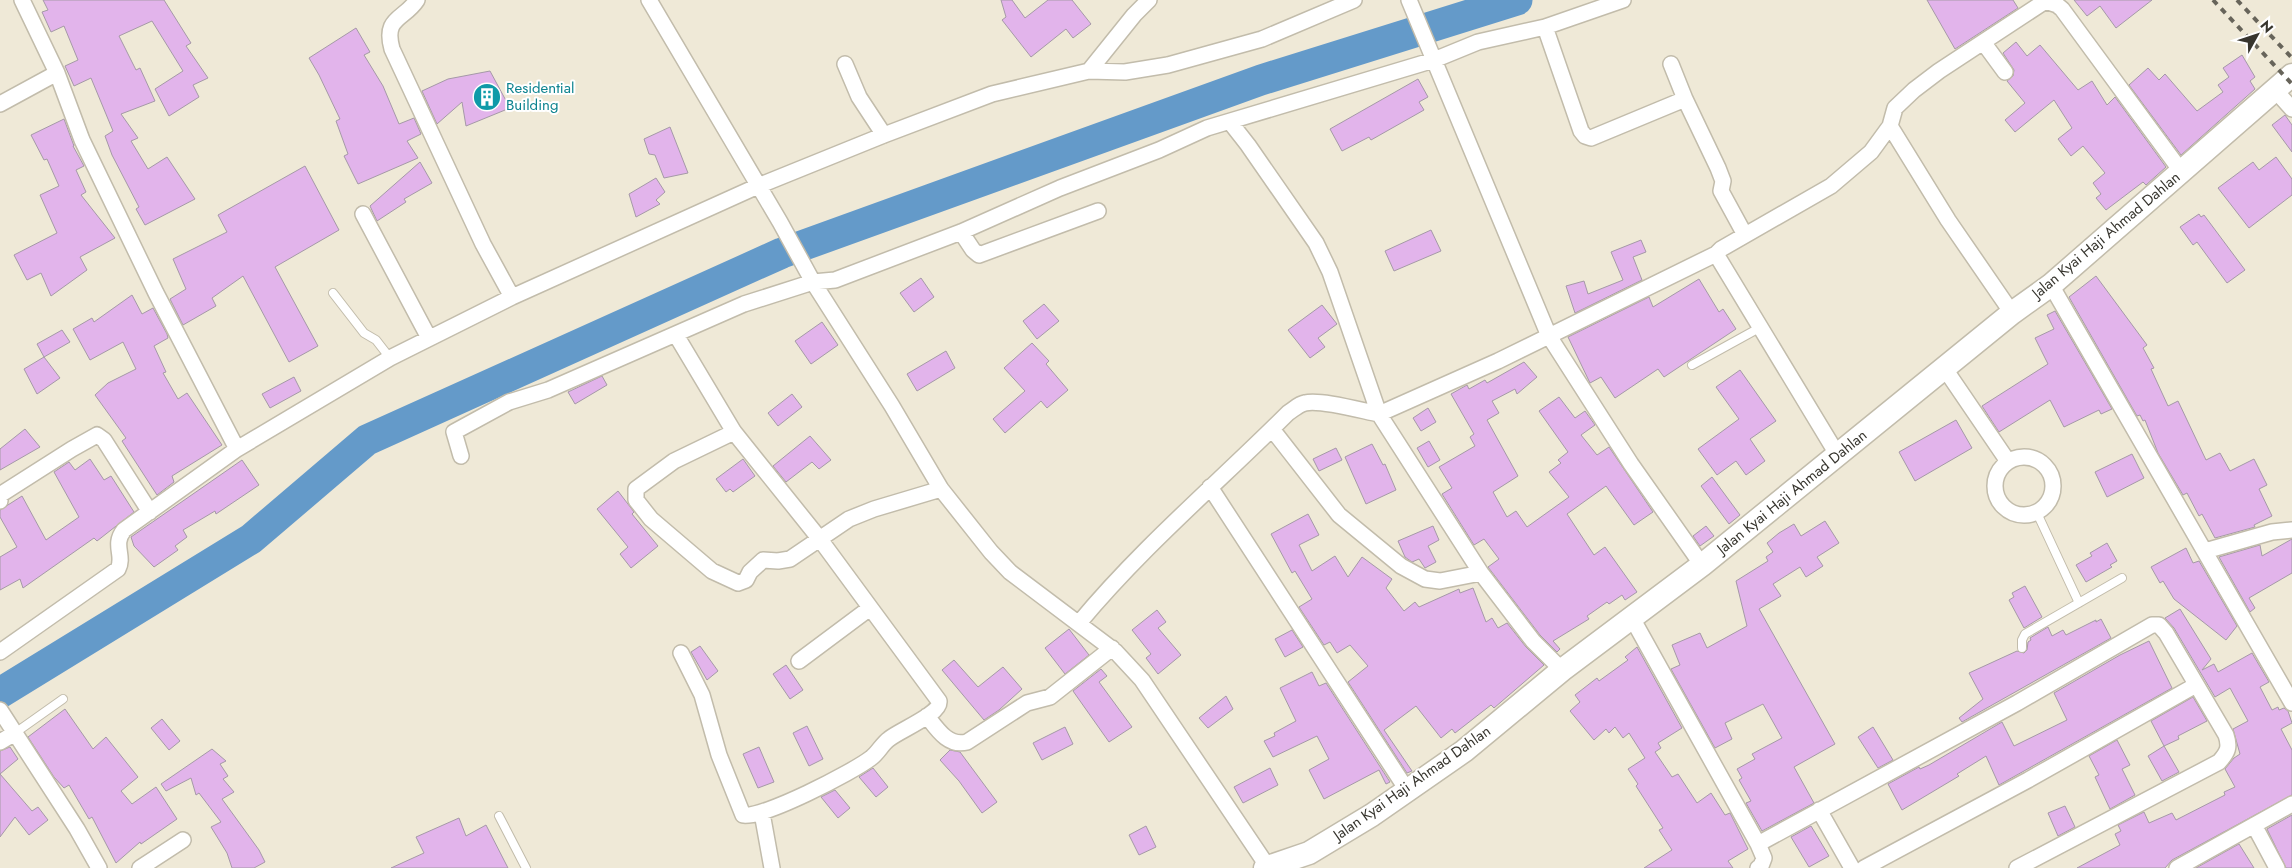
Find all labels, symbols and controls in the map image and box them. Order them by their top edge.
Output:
north arrow [2232,10,2282,60]
text: N [2256,16,2278,37]
place label: Residential Building [506,77,574,116]
building icon: Residential Building [472,82,502,112]
street label: Jalan Kyai Haji Ahmad Dahlan [2026,166,2185,305]
street label: Jalan Kyai Haji Ahmad Dahlan [1711,424,1872,561]
street label: Jalan Kyai Haji Ahmad Dahlan [1327,720,1495,847]

